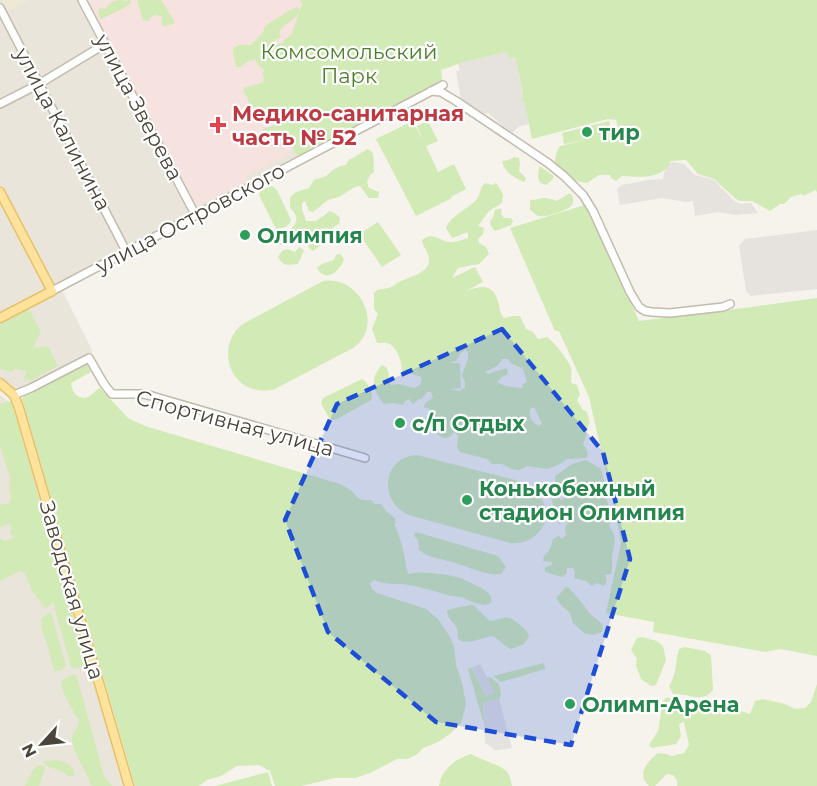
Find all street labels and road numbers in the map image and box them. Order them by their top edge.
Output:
street label: улица Зверева [89,29,188,184]
street label: улица Калинина [9,43,116,215]
street label: улица Островского [90,157,289,279]
street label: Спортивная улица [133,385,337,461]
street label: Заводская улица [35,498,109,682]

